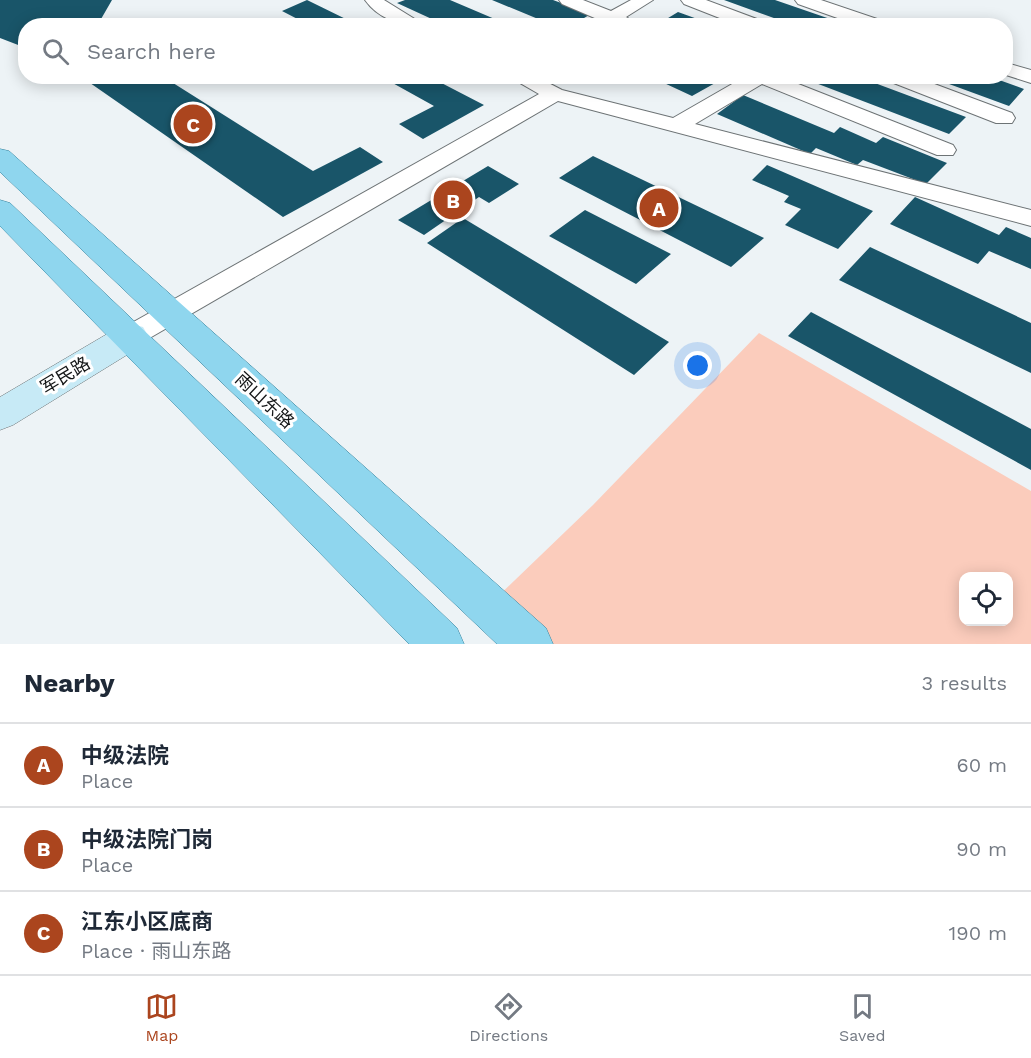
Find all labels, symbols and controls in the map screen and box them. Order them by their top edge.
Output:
search box [18,18,1013,84]
icon: search [39,35,72,68]
text: Search here [87,39,216,64]
pin: C [174,102,212,146]
pin: B [434,178,472,222]
pin: A [640,186,678,230]
your location [683,351,712,380]
street label: 军民路 [36,352,94,398]
street label: 雨山东路 [232,368,298,432]
map controls [959,572,1013,626]
button: locate [959,572,1013,626]
text: Nearby [24,668,115,698]
text: 3 results [922,671,1007,695]
text: 中级法院 [81,743,169,768]
text: A [37,753,50,777]
text: 60 m [957,753,1007,777]
text: Place [81,769,133,793]
text: 中级法院门岗 [81,827,213,852]
text: B [37,837,50,861]
text: 90 m [956,837,1007,861]
text: Place [81,853,133,877]
text: 江东小区底商 [81,909,213,934]
text: C [37,921,50,945]
text: 190 m [949,921,1007,945]
text: Place · 雨山东路 [81,939,232,963]
tab: Map [145,990,178,1045]
tab: Directions [469,990,548,1045]
tab: Saved [839,990,886,1045]

